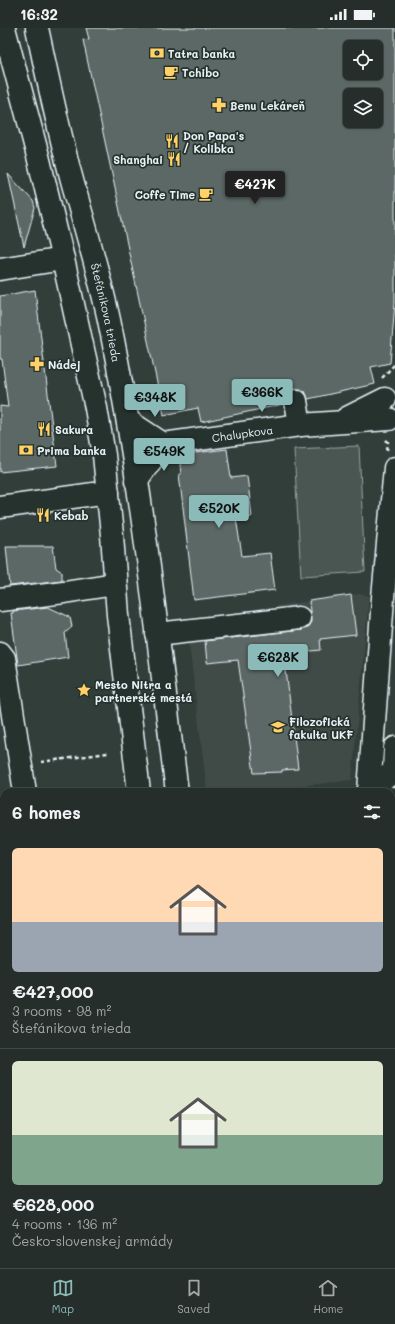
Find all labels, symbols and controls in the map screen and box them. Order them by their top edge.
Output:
text: 16:32 [20,4,58,24]
map controls [343,40,383,128]
button: locate [343,40,383,80]
bank icon: Tatra banka [149,45,165,61]
place label: Tatra banka [168,46,236,61]
cafe icon: Tchibo [163,64,179,80]
place label: Tchibo [182,65,219,80]
button: layers [343,88,383,128]
pharmacy icon: Benu Lekáreň [211,97,227,113]
place label: Benu Lekáreň [230,98,305,113]
place label: Don Papa's / Kolibka [183,128,245,156]
restaurant icon: Don Papa's / Kolibka [164,133,180,149]
restaurant icon: Shanghai [166,151,182,167]
place label: Shanghai [113,152,163,167]
pin: €427K [227,171,283,205]
text: €427K [234,175,276,192]
cafe icon: Coffe Time [198,186,214,202]
place label: Coffe Time [135,187,195,202]
street label: Štefánikova trieda [88,261,125,363]
pharmacy icon: Nádej [29,356,45,372]
place label: Nádej [48,357,81,372]
pin: €366K [234,379,290,413]
text: €366K [241,383,283,400]
pin: €348K [127,384,183,418]
text: €348K [133,388,177,405]
restaurant icon: Sakura [36,421,52,437]
street label: Chalupkova [211,421,274,445]
place label: Sakura [55,422,94,437]
pin: €549K [136,438,192,472]
bank icon: Prima banka [18,442,34,458]
text: €549K [143,442,185,459]
place label: Prima banka [37,443,106,458]
pin: €520K [191,495,247,529]
text: €520K [198,499,240,516]
restaurant icon: Kebab [35,507,51,523]
place label: Kebab [54,508,89,523]
pin: €628K [250,644,306,678]
text: €628K [257,648,299,665]
place label: Mesto Nitra a partnerské mestá [95,677,193,705]
place icon: Mesto Nitra a partnerské mestá [76,682,92,698]
place label: Filozofická fakulta UKF [289,714,353,742]
school or university icon: Filozofická fakulta UKF [270,719,286,735]
text: 6 homes [12,801,81,823]
icon: filters [361,801,383,823]
icon: home [162,874,234,946]
text: €427,000 [12,980,94,1002]
text: 3 rooms · 98 m² [12,1002,111,1019]
text: Štefánikova trieda [12,1019,131,1036]
icon: home [162,1087,234,1159]
text: €628,000 [12,1193,94,1215]
text: 4 rooms · 136 m² [12,1215,117,1232]
text: Česko-slovenskej armády [12,1232,173,1249]
tab: Map [52,1277,74,1316]
tab: Saved [177,1277,210,1316]
tab: Home [313,1277,343,1316]

